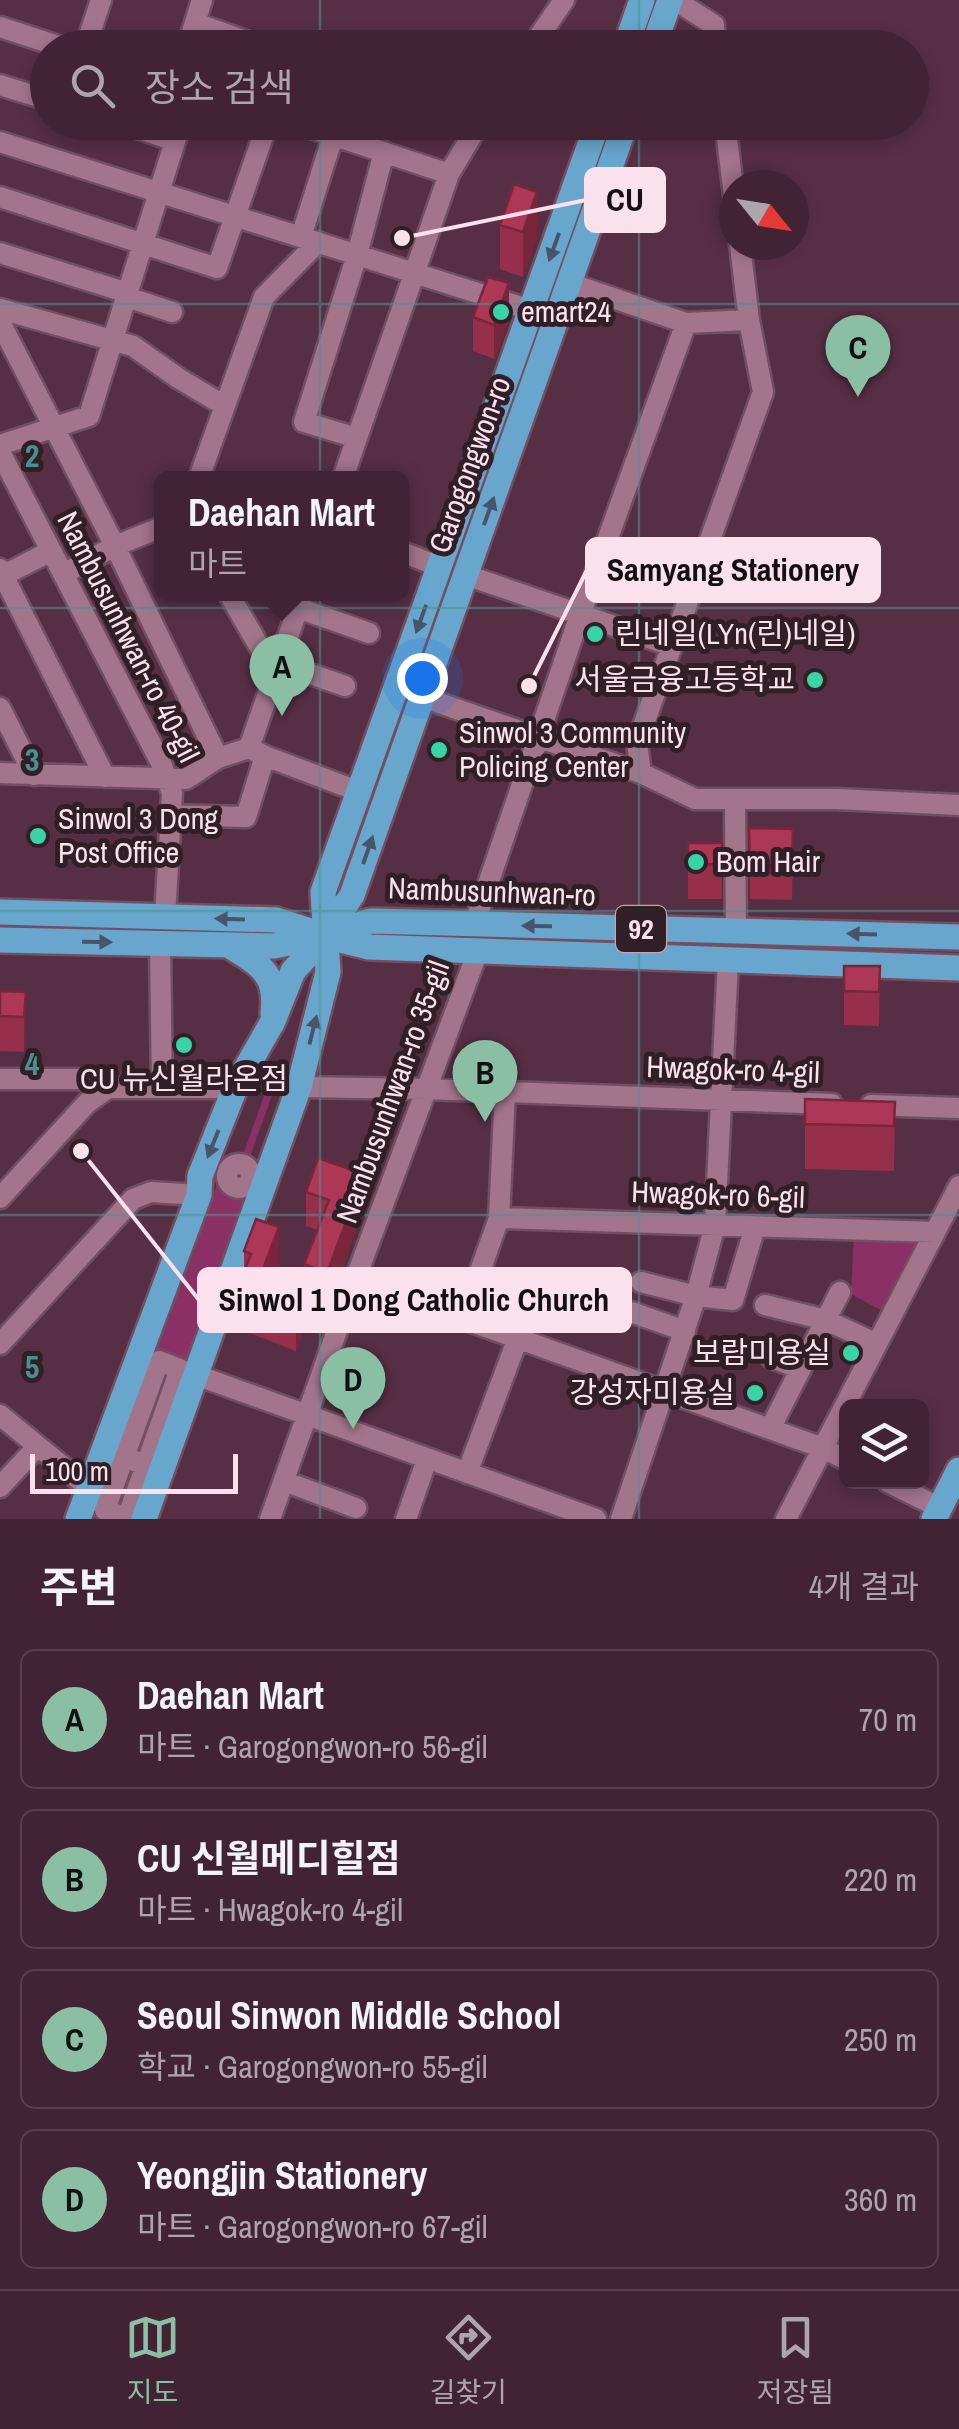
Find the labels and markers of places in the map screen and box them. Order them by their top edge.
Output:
callout: CU [586,169,664,231]
place label: emart24 [521,291,612,331]
marker: emart24 [490,301,512,323]
pin: C [826,314,890,397]
callout: Samyang Stationery [587,539,879,601]
place label: 린네일(LYn(린)네일) [615,613,855,653]
marker: 린네일(LYn(린)네일) [584,623,606,645]
pin: A [250,634,314,716]
place label: 서울금융고등학교 [574,659,795,699]
marker: 서울금융고등학교 [804,669,826,691]
place label: Sinwol 3 Community Policing Center [459,712,687,786]
marker: Sinwol 3 Community Policing Center [428,739,450,761]
place label: Sinwol 3 Dong Post Office [58,798,218,872]
marker: Sinwol 3 Dong Post Office [27,825,49,847]
place label: Bom Hair [716,841,821,881]
marker: Bom Hair [685,851,707,873]
marker: CU 뉴신월라온점 [173,1034,195,1056]
pin: B [452,1040,518,1122]
place label: CU 뉴신월라온점 [80,1058,288,1098]
callout: Sinwol 1 Dong Catholic Church [199,1269,630,1331]
place label: 보람미용실 [693,1332,831,1372]
marker: 보람미용실 [840,1342,862,1364]
pin: D [320,1346,386,1429]
place label: 강성자미용실 [569,1372,735,1412]
marker: 강성자미용실 [744,1382,766,1404]

